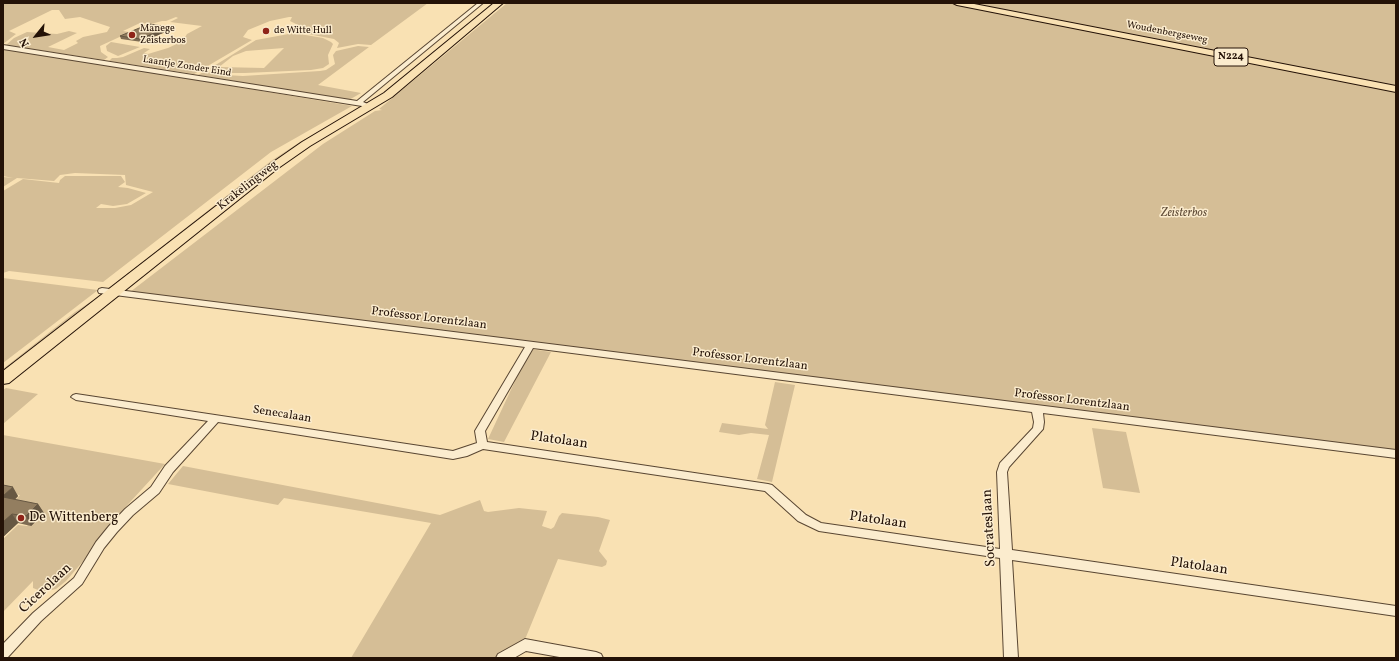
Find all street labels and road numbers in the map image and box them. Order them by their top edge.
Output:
street label: Woudenbergseweg [1125,19,1209,47]
road number: N224 [1214,48,1248,66]
street label: Laantje Zonder Eind [142,54,232,80]
street label: Krakelingweg [215,158,281,214]
street label: Professor Lorentzlaan [370,305,488,333]
street label: Professor Lorentzlaan [691,346,809,374]
street label: Professor Lorentzlaan [1013,387,1131,415]
street label: Senecalaan [252,403,312,427]
street label: Platolaan [529,429,589,453]
street label: Socrateslaan [980,489,1000,567]
street label: Platolaan [848,509,908,533]
street label: Platolaan [1169,555,1229,579]
street label: Cicerolaan [16,560,76,618]

